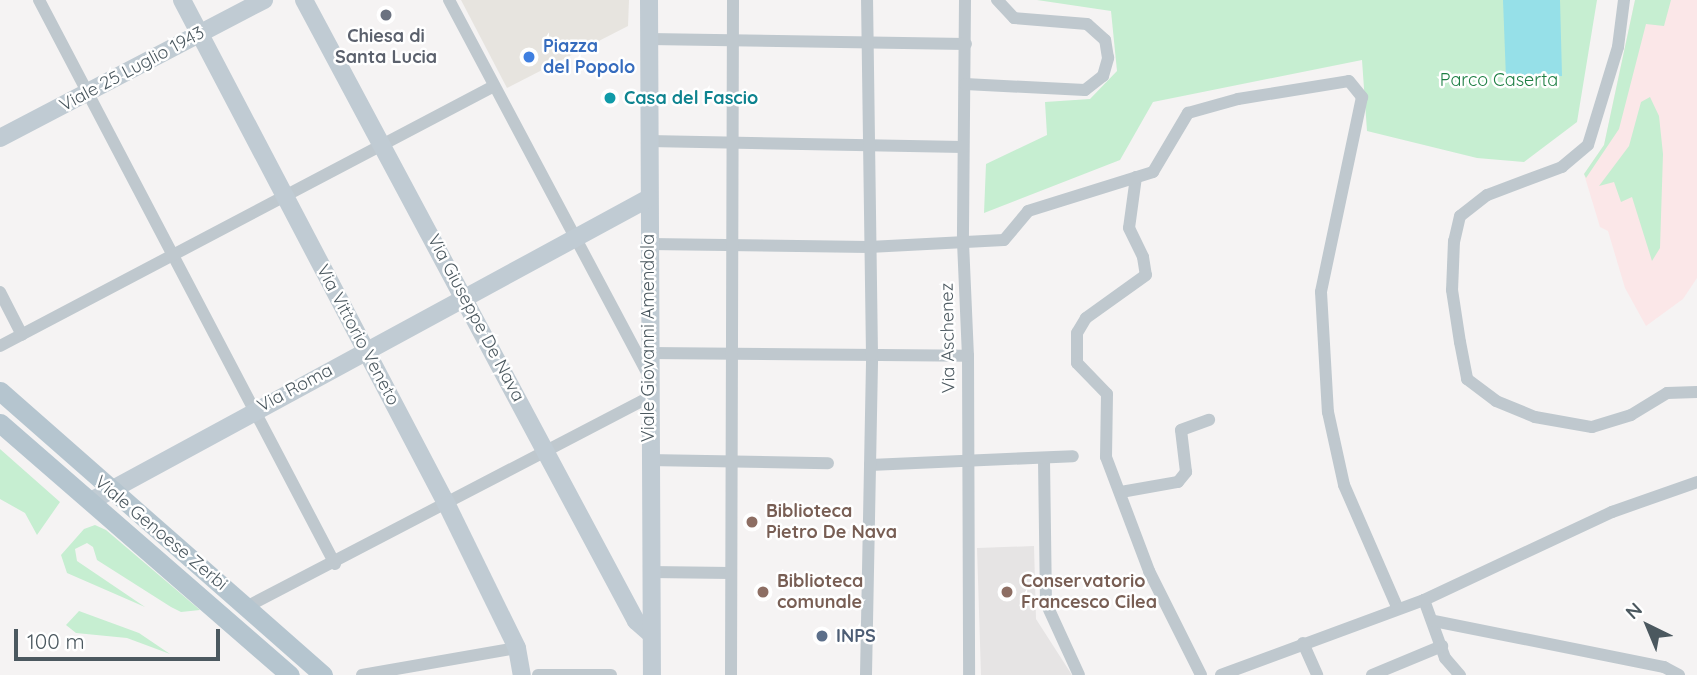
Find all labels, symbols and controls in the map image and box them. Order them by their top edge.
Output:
marker: Chiesa di Santa Lucia [378,7,394,23]
street label: Viale 25 Luglio 1943 [56,22,208,116]
place label: Chiesa di Santa Lucia [335,26,437,68]
place label: Piazza del Popolo [543,36,635,78]
marker: Piazza del Popolo [521,49,537,65]
park label: Parco Caserta [1440,69,1558,91]
place label: Casa del Fascio [624,87,758,109]
marker: Casa del Fascio [602,90,618,106]
street label: Via Giuseppe De Nava [423,231,529,405]
street label: Viale Giovanni Amendola [637,234,659,442]
street label: Via Vittorio Veneto [312,261,404,409]
street label: Via Aschenez [936,282,960,394]
street label: Via Roma [254,359,336,417]
street label: Viale Genoese Zerbi [90,471,232,595]
place label: Biblioteca Pietro De Nava [766,501,897,544]
marker: Biblioteca Pietro De Nava [744,514,760,530]
place label: Biblioteca comunale [777,571,863,614]
place label: Conservatorio Francesco Cilea [1021,571,1157,614]
marker: Biblioteca comunale [755,584,771,600]
marker: Conservatorio Francesco Cilea [999,584,1015,600]
north arrow [1613,591,1683,661]
text: N [1620,597,1647,624]
scale bar [18,616,224,660]
place label: INPS [836,625,876,647]
text: 100 m [27,628,85,654]
marker: INPS [814,628,830,644]

